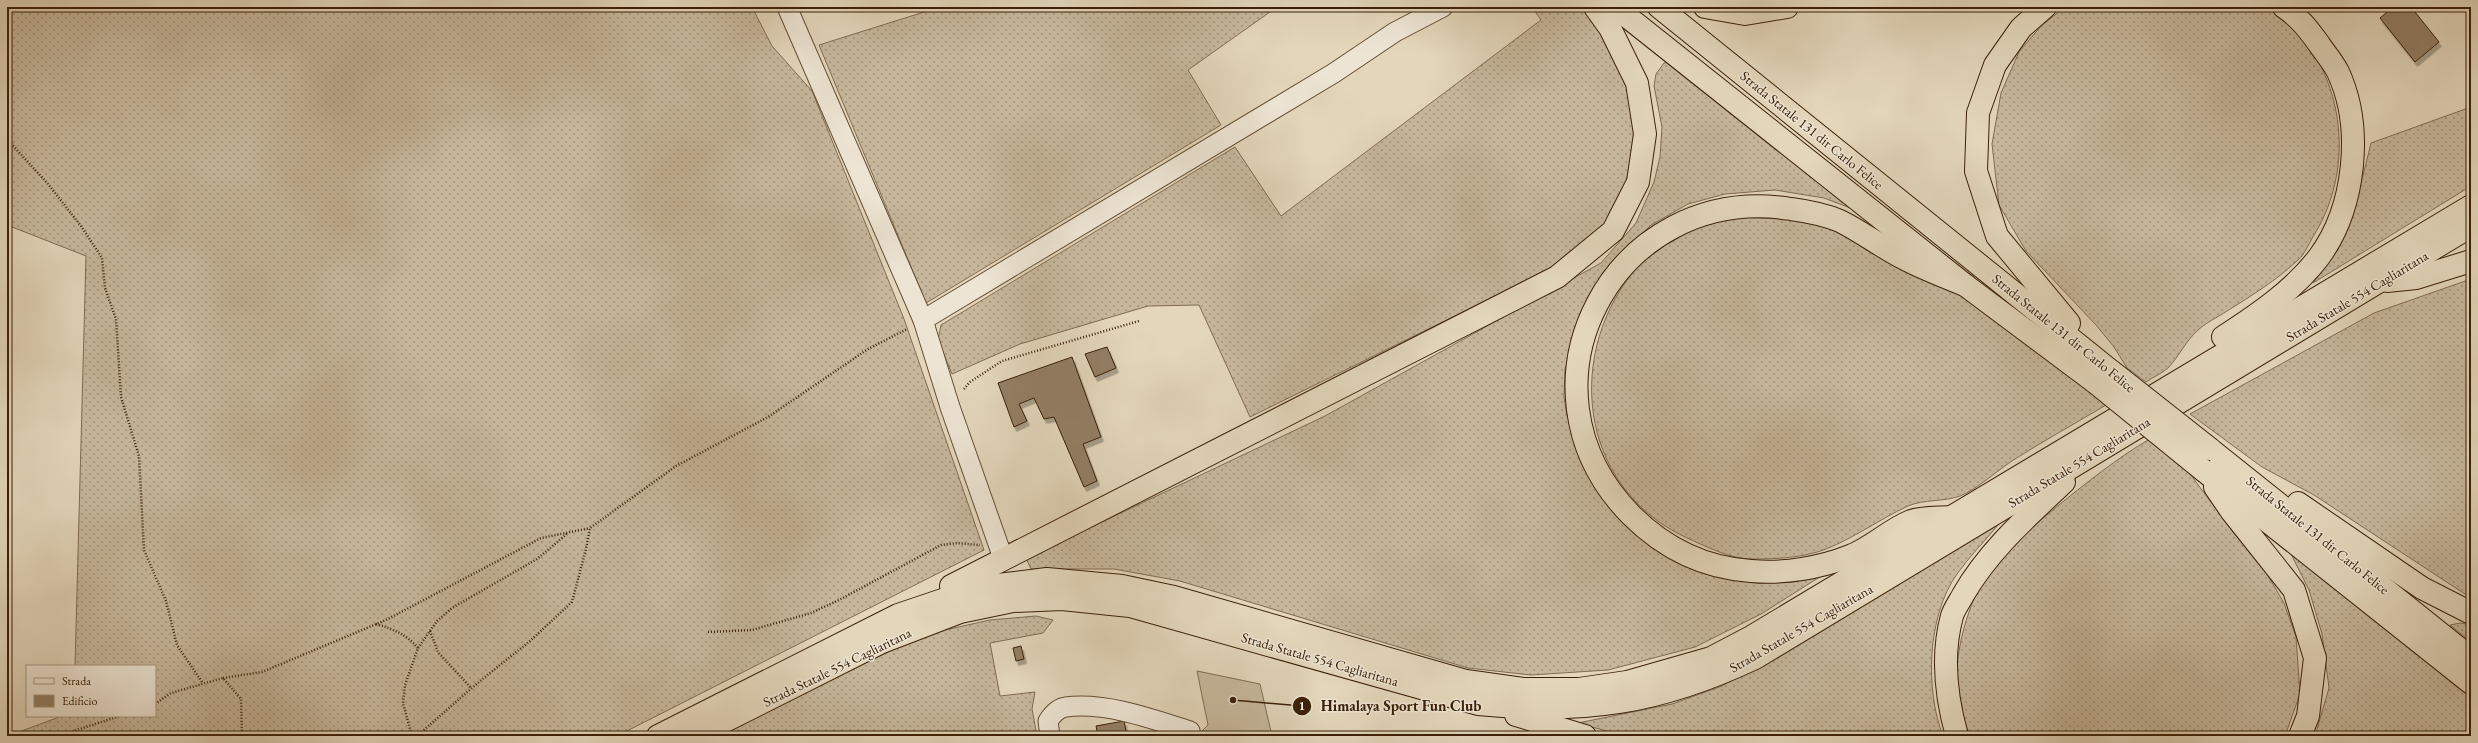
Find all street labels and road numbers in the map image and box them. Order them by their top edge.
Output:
street label: Strada Statale 131 dir Carlo Felice [1737,67,1888,194]
street label: Strada Statale 554 Cagliaritana [2283,246,2432,346]
street label: Strada Statale 131 dir Carlo Felice [1989,270,2140,397]
street label: Strada Statale 554 Cagliaritana [2005,412,2154,512]
street label: Strada Statale 131 dir Carlo Felice [2243,472,2394,599]
street label: Strada Statale 554 Cagliaritana [1726,579,1876,676]
street label: Strada Statale 554 Cagliaritana [760,623,914,711]
street label: Strada Statale 554 Cagliaritana [1239,628,1401,690]

